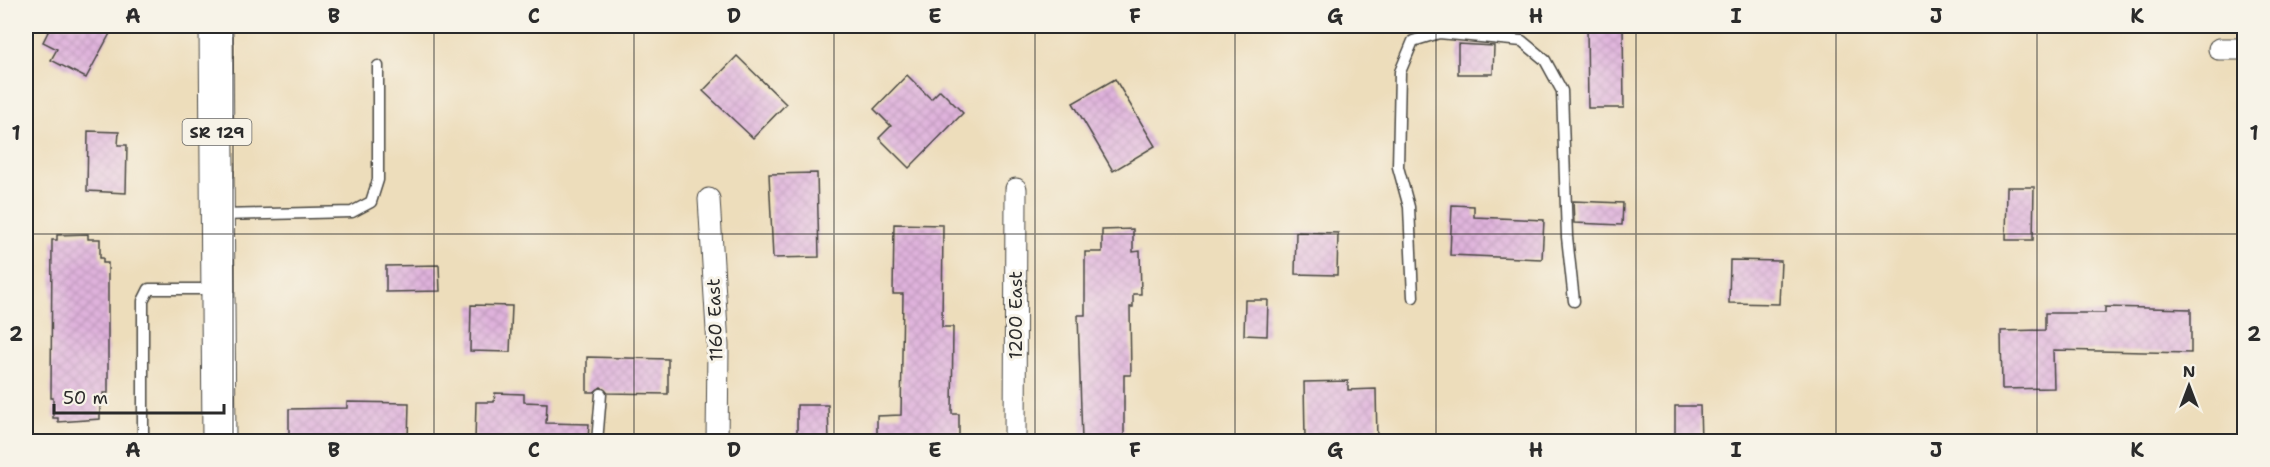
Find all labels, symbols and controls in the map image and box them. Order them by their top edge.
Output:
text: A [125,3,141,29]
text: B [328,3,340,29]
text: C [528,3,540,29]
text: D [727,3,741,29]
text: E [928,3,942,29]
text: F [1129,3,1141,29]
text: G [1327,3,1343,29]
text: H [1529,3,1543,29]
text: I [1730,3,1742,29]
text: J [1930,3,1943,29]
text: K [2130,3,2144,29]
road number: SR 129 [182,119,252,145]
text: 1 [11,120,21,146]
text: 1 [2249,120,2259,146]
street label: 1200 East [1004,271,1028,359]
street label: 1160 East [702,278,728,362]
text: 2 [9,321,23,347]
text: 2 [2247,321,2261,347]
north arrow [2159,356,2219,416]
text: N [2183,361,2195,382]
scale bar [54,377,224,415]
text: 50 m [63,386,108,410]
text: A [125,437,141,463]
text: B [328,437,340,463]
text: C [528,437,540,463]
text: D [727,437,741,463]
text: E [928,437,942,463]
text: F [1129,437,1141,463]
text: G [1327,437,1343,463]
text: H [1529,437,1543,463]
text: I [1730,437,1742,463]
text: J [1930,437,1943,463]
text: K [2130,437,2144,463]

